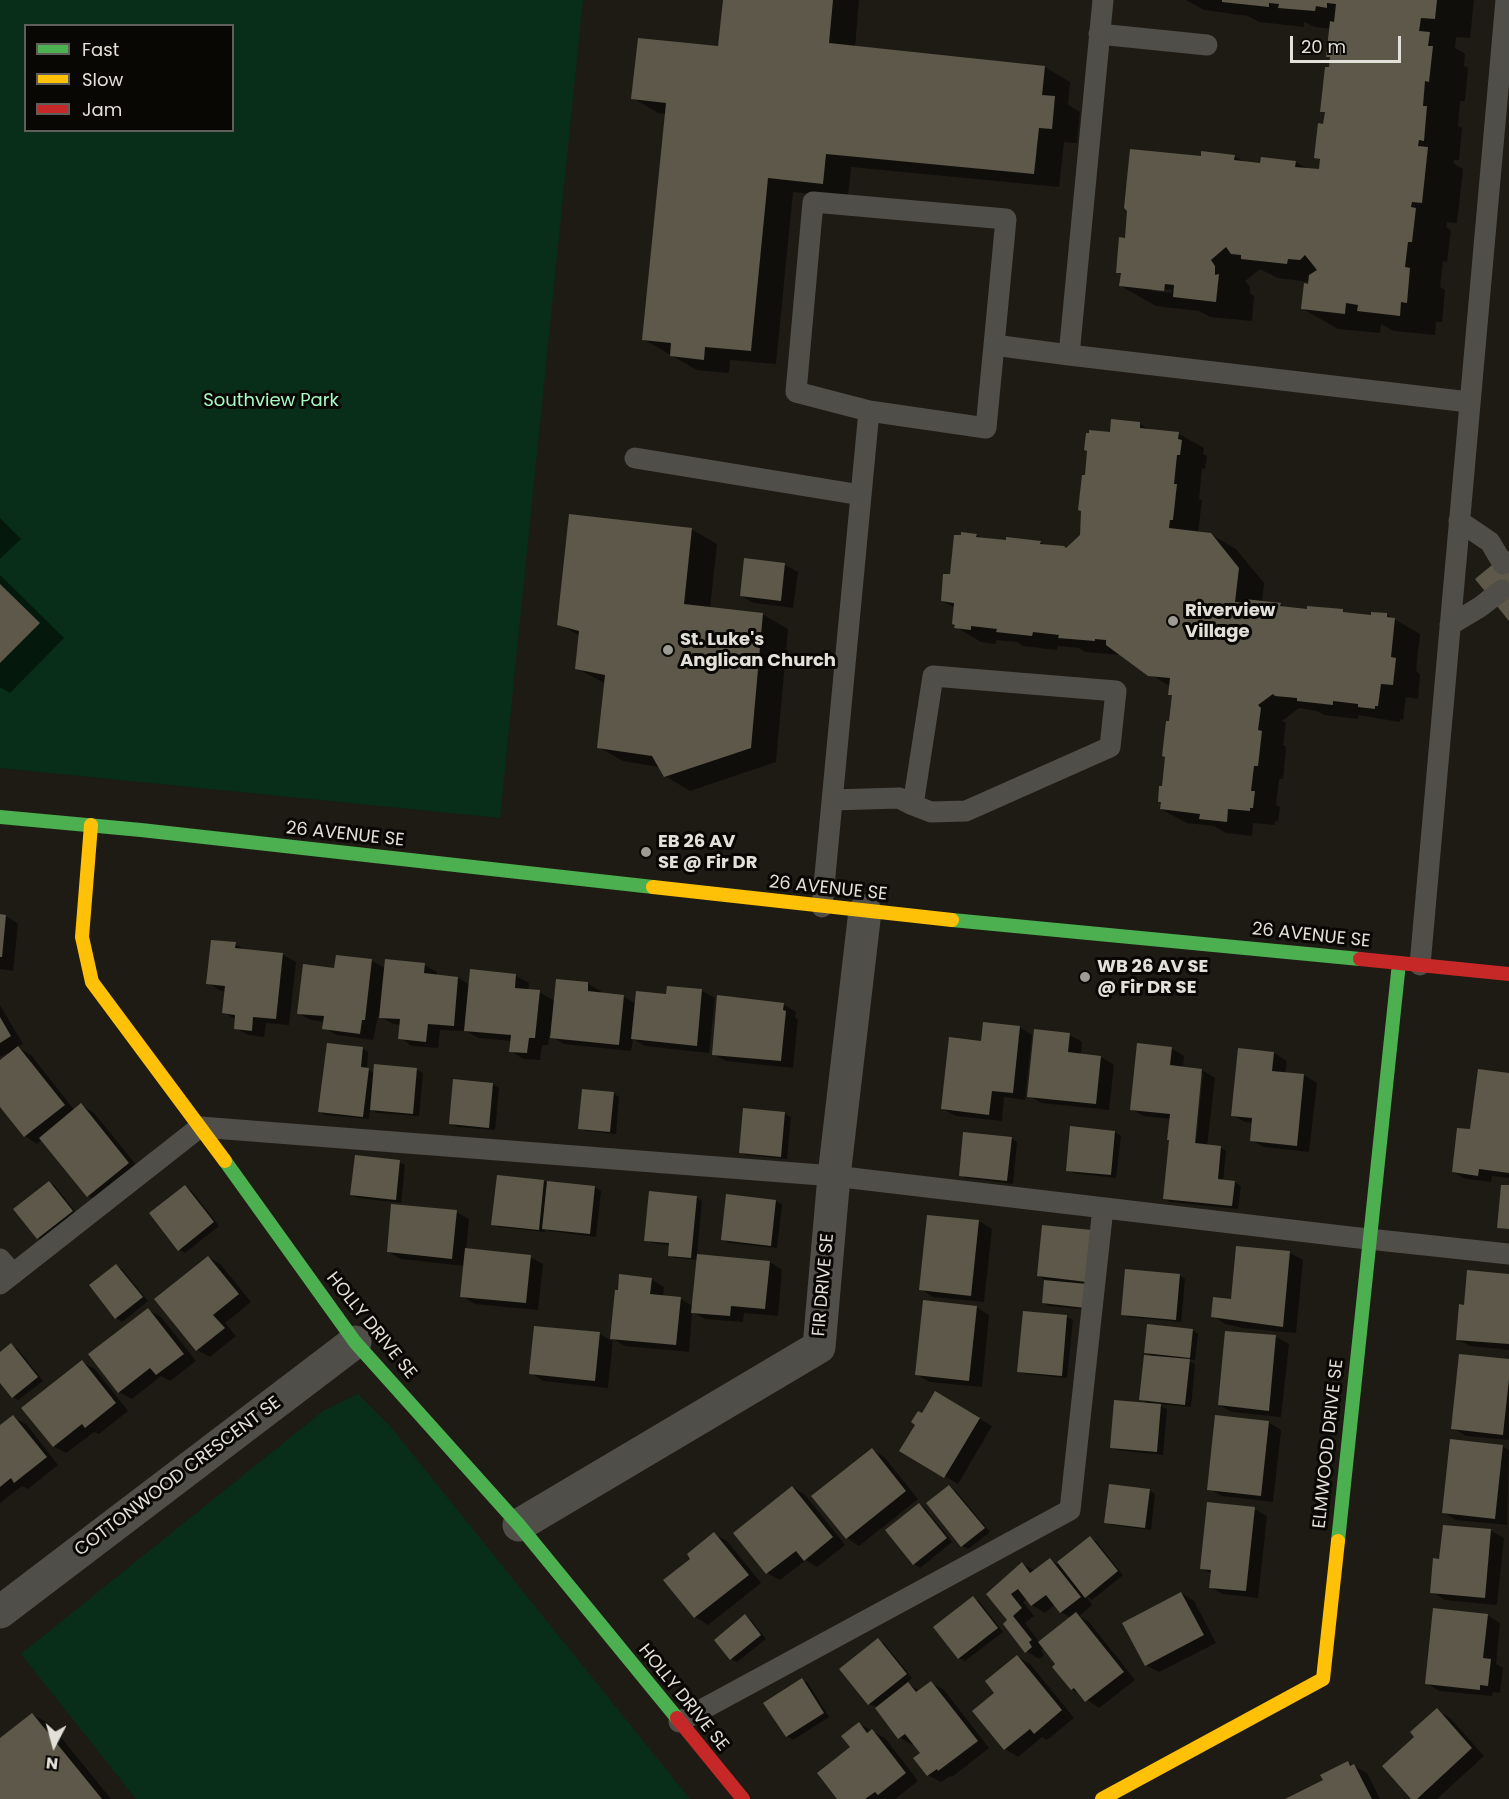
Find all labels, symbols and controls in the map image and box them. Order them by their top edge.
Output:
legend [24,24,234,132]
scale bar [1293,24,1404,62]
text: 20 m [1301,34,1346,59]
text: Fast [82,37,119,62]
text: Slow [82,67,123,92]
text: Jam [82,97,122,122]
park label: Southview Park [203,390,339,412]
place label: Riverview Village [1185,600,1275,642]
marker: Riverview Village [1166,614,1180,628]
place label: St. Luke's Anglican Church [680,629,836,672]
marker: St. Luke's Anglican Church [661,643,675,657]
street label: 26 AVENUE SE [285,818,405,852]
place label: EB 26 AV SE @ Fir DR [658,831,757,874]
marker: EB 26 AV SE @ Fir DR [639,845,653,859]
street label: 26 AVENUE SE [768,872,888,906]
street label: 26 AVENUE SE [1251,919,1371,953]
place label: WB 26 AV SE @ Fir DR SE [1097,956,1208,998]
marker: WB 26 AV SE @ Fir DR SE [1078,970,1092,984]
street label: FIR DRIVE SE [809,1233,839,1337]
street label: HOLLY DRIVE SE [321,1268,421,1384]
street label: ELMWOOD DRIVE SE [1309,1358,1349,1530]
street label: COTTONWOOD CRESCENT SE [71,1392,285,1562]
street label: HOLLY DRIVE SE [633,1640,733,1756]
north arrow [24,1715,84,1775]
text: N [45,1751,59,1775]

